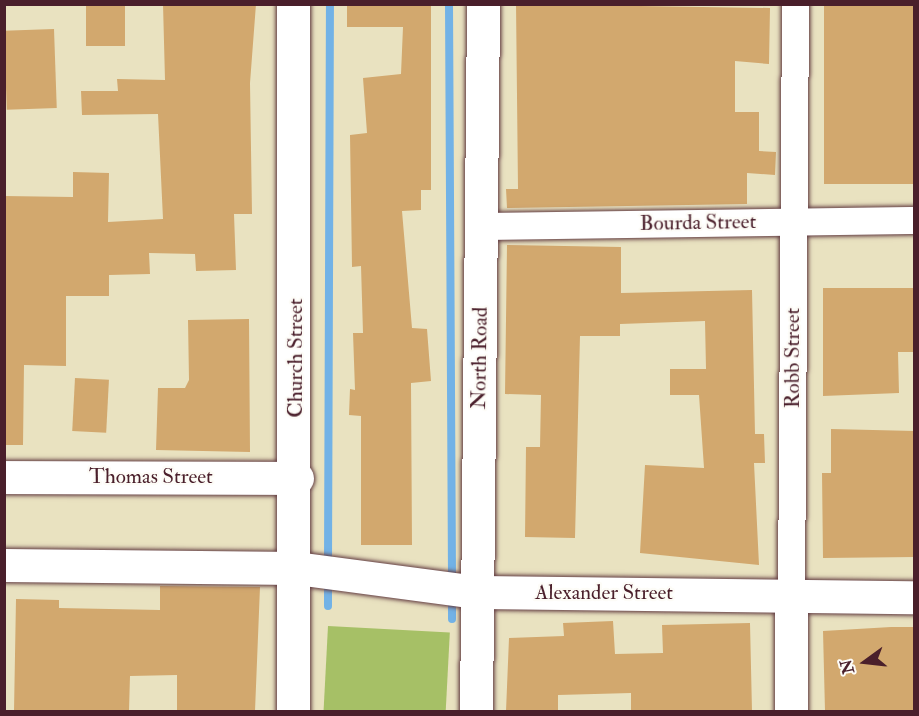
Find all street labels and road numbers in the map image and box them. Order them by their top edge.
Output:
street label: Bourda Street [640,209,756,237]
street label: Church Street [283,298,309,418]
street label: North Road [467,307,493,409]
street label: Robb Street [780,308,806,408]
street label: Thomas Street [89,464,213,490]
street label: Alexander Street [535,580,673,606]

